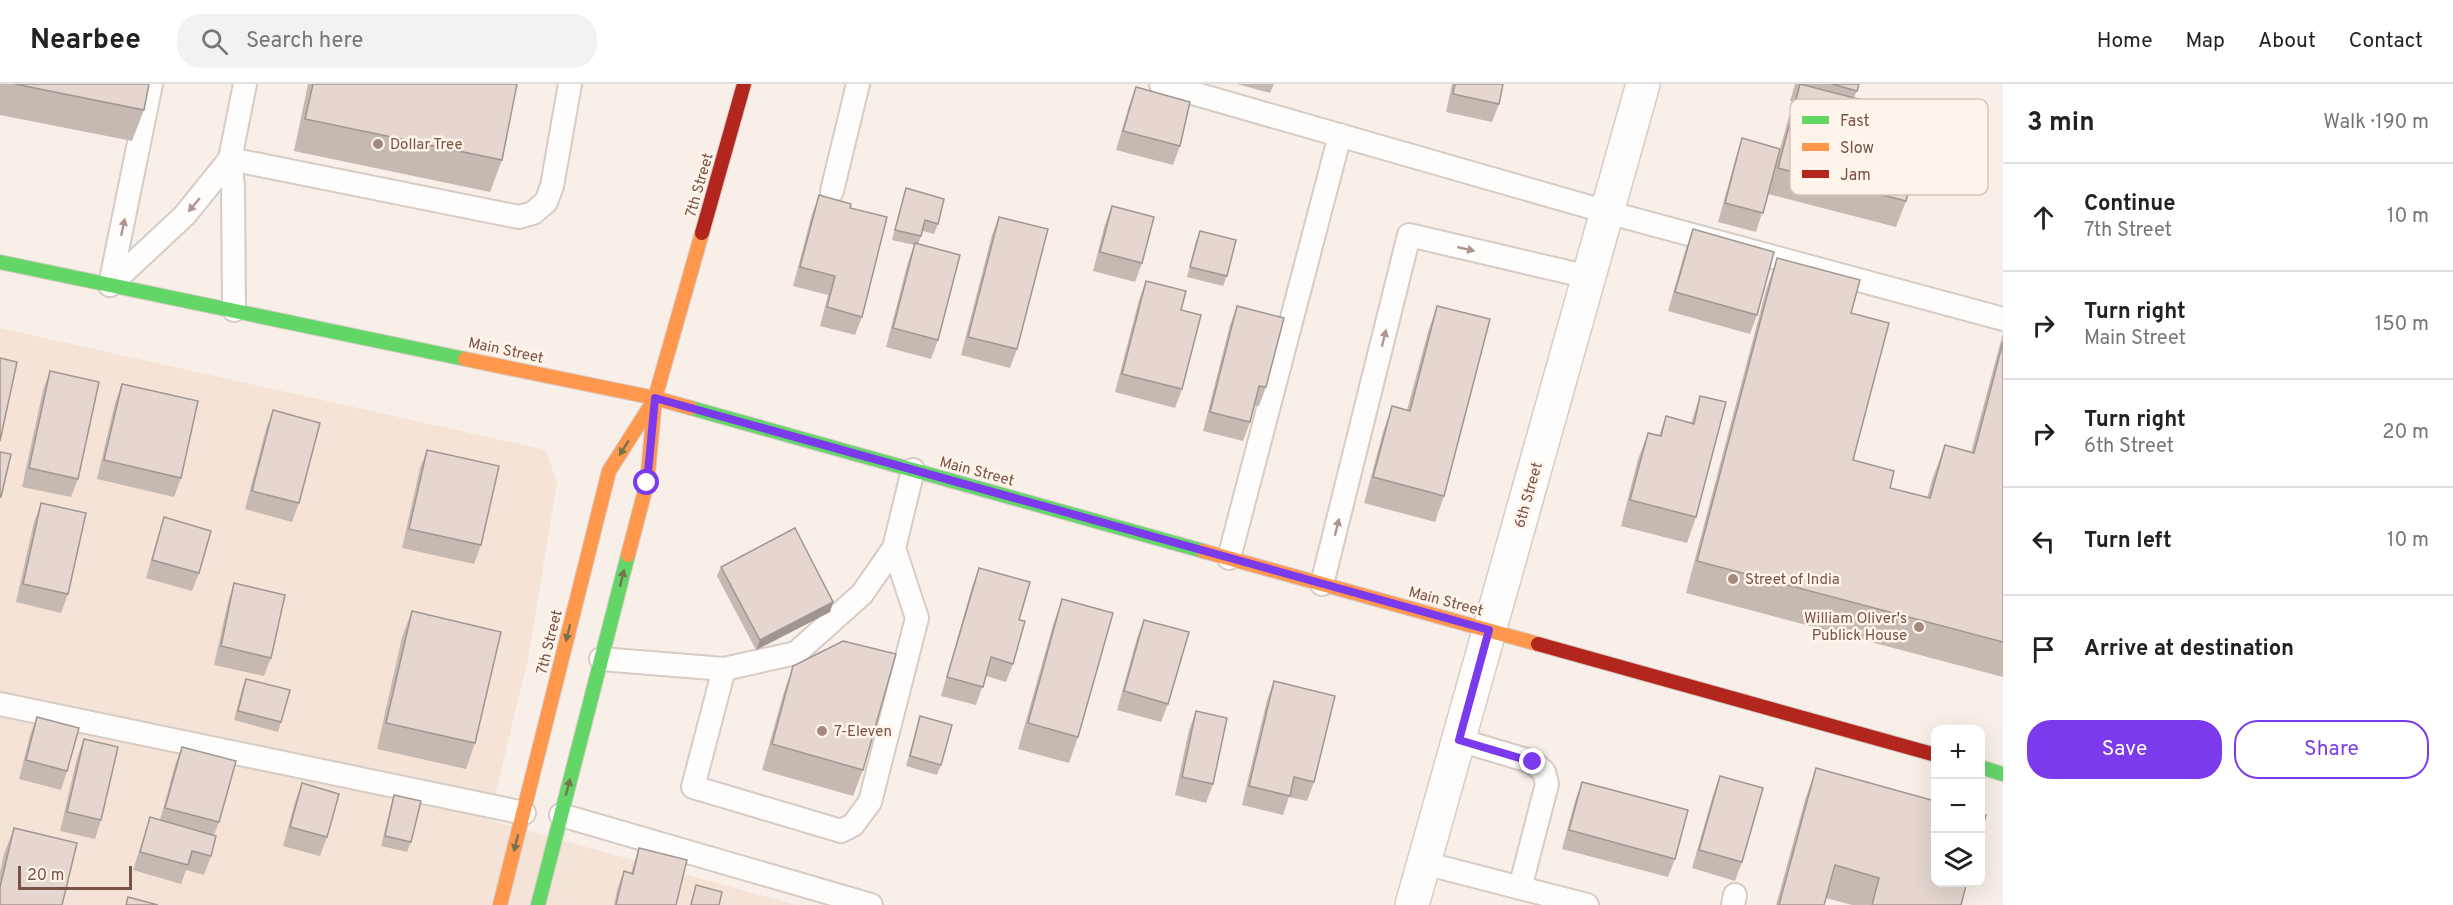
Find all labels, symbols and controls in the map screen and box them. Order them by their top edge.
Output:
search box [177,14,597,68]
text: Nearbee [30,23,141,59]
icon: search [198,25,231,58]
text: Search here [246,28,363,55]
text: Home [2097,28,2153,55]
text: Map [2186,28,2225,55]
text: About [2258,28,2316,55]
text: Contact [2349,28,2423,55]
legend [1790,99,1988,195]
text: 3 min [2027,107,2095,140]
text: Walk · 190 m [2323,110,2429,136]
text: Fast [1840,112,1870,132]
place label: Dollar Tree [390,136,462,155]
marker: Dollar Tree [371,137,385,151]
text: Slow [1840,139,1874,159]
street label: 7th Street [682,151,719,220]
text: Jam [1840,166,1871,186]
text: Continue [2084,191,2175,218]
one-way arrow [187,197,200,213]
icon: ahead [2027,201,2060,234]
text: 10 m [2387,204,2429,230]
one-way arrow [119,218,128,237]
text: 7th Street [2084,218,2172,244]
one-way arrow [1457,244,1476,254]
text: Turn right [2084,299,2186,326]
icon: right [2027,309,2060,342]
text: 150 m [2375,312,2429,338]
text: Main Street [2084,326,2186,352]
one-way arrow [1379,329,1389,347]
street label: Main Street [466,334,545,369]
text: Turn right [2084,407,2186,434]
icon: right [2027,417,2060,450]
text: 20 m [2382,420,2429,446]
text: 6th Street [2084,434,2174,460]
one-way arrow [618,439,629,456]
street label: Main Street [937,453,1016,492]
street label: 6th Street [1511,460,1548,531]
route start [633,469,659,495]
one-way arrow [1332,518,1342,537]
icon: left [2027,525,2060,558]
text: Turn left [2084,528,2172,555]
text: 10 m [2387,528,2429,554]
one-way arrow [618,569,627,587]
place label: Street of India [1745,571,1840,590]
marker: Street of India [1726,572,1740,586]
street label: Main Street [1406,583,1485,622]
street label: 7th Street [533,608,568,677]
place label: William Oliver's Publick House [1804,610,1907,646]
marker: William Oliver's Publick House [1912,620,1926,634]
one-way arrow [563,624,573,643]
icon: arrive [2027,633,2060,666]
text: Arrive at destination [2084,636,2294,663]
button: Save [2027,720,2222,779]
button: Share [2234,720,2429,779]
place label: 7-Eleven [834,723,892,742]
marker: 7-Eleven [815,724,829,738]
map controls [1931,725,1985,887]
button: + [1931,725,1985,779]
route end [1519,748,1545,774]
one-way arrow [564,778,573,796]
button: − [1931,779,1985,833]
button: layers [1931,833,1985,887]
one-way arrow [511,834,521,852]
scale bar [18,863,132,890]
text: 20 m [27,866,64,886]

